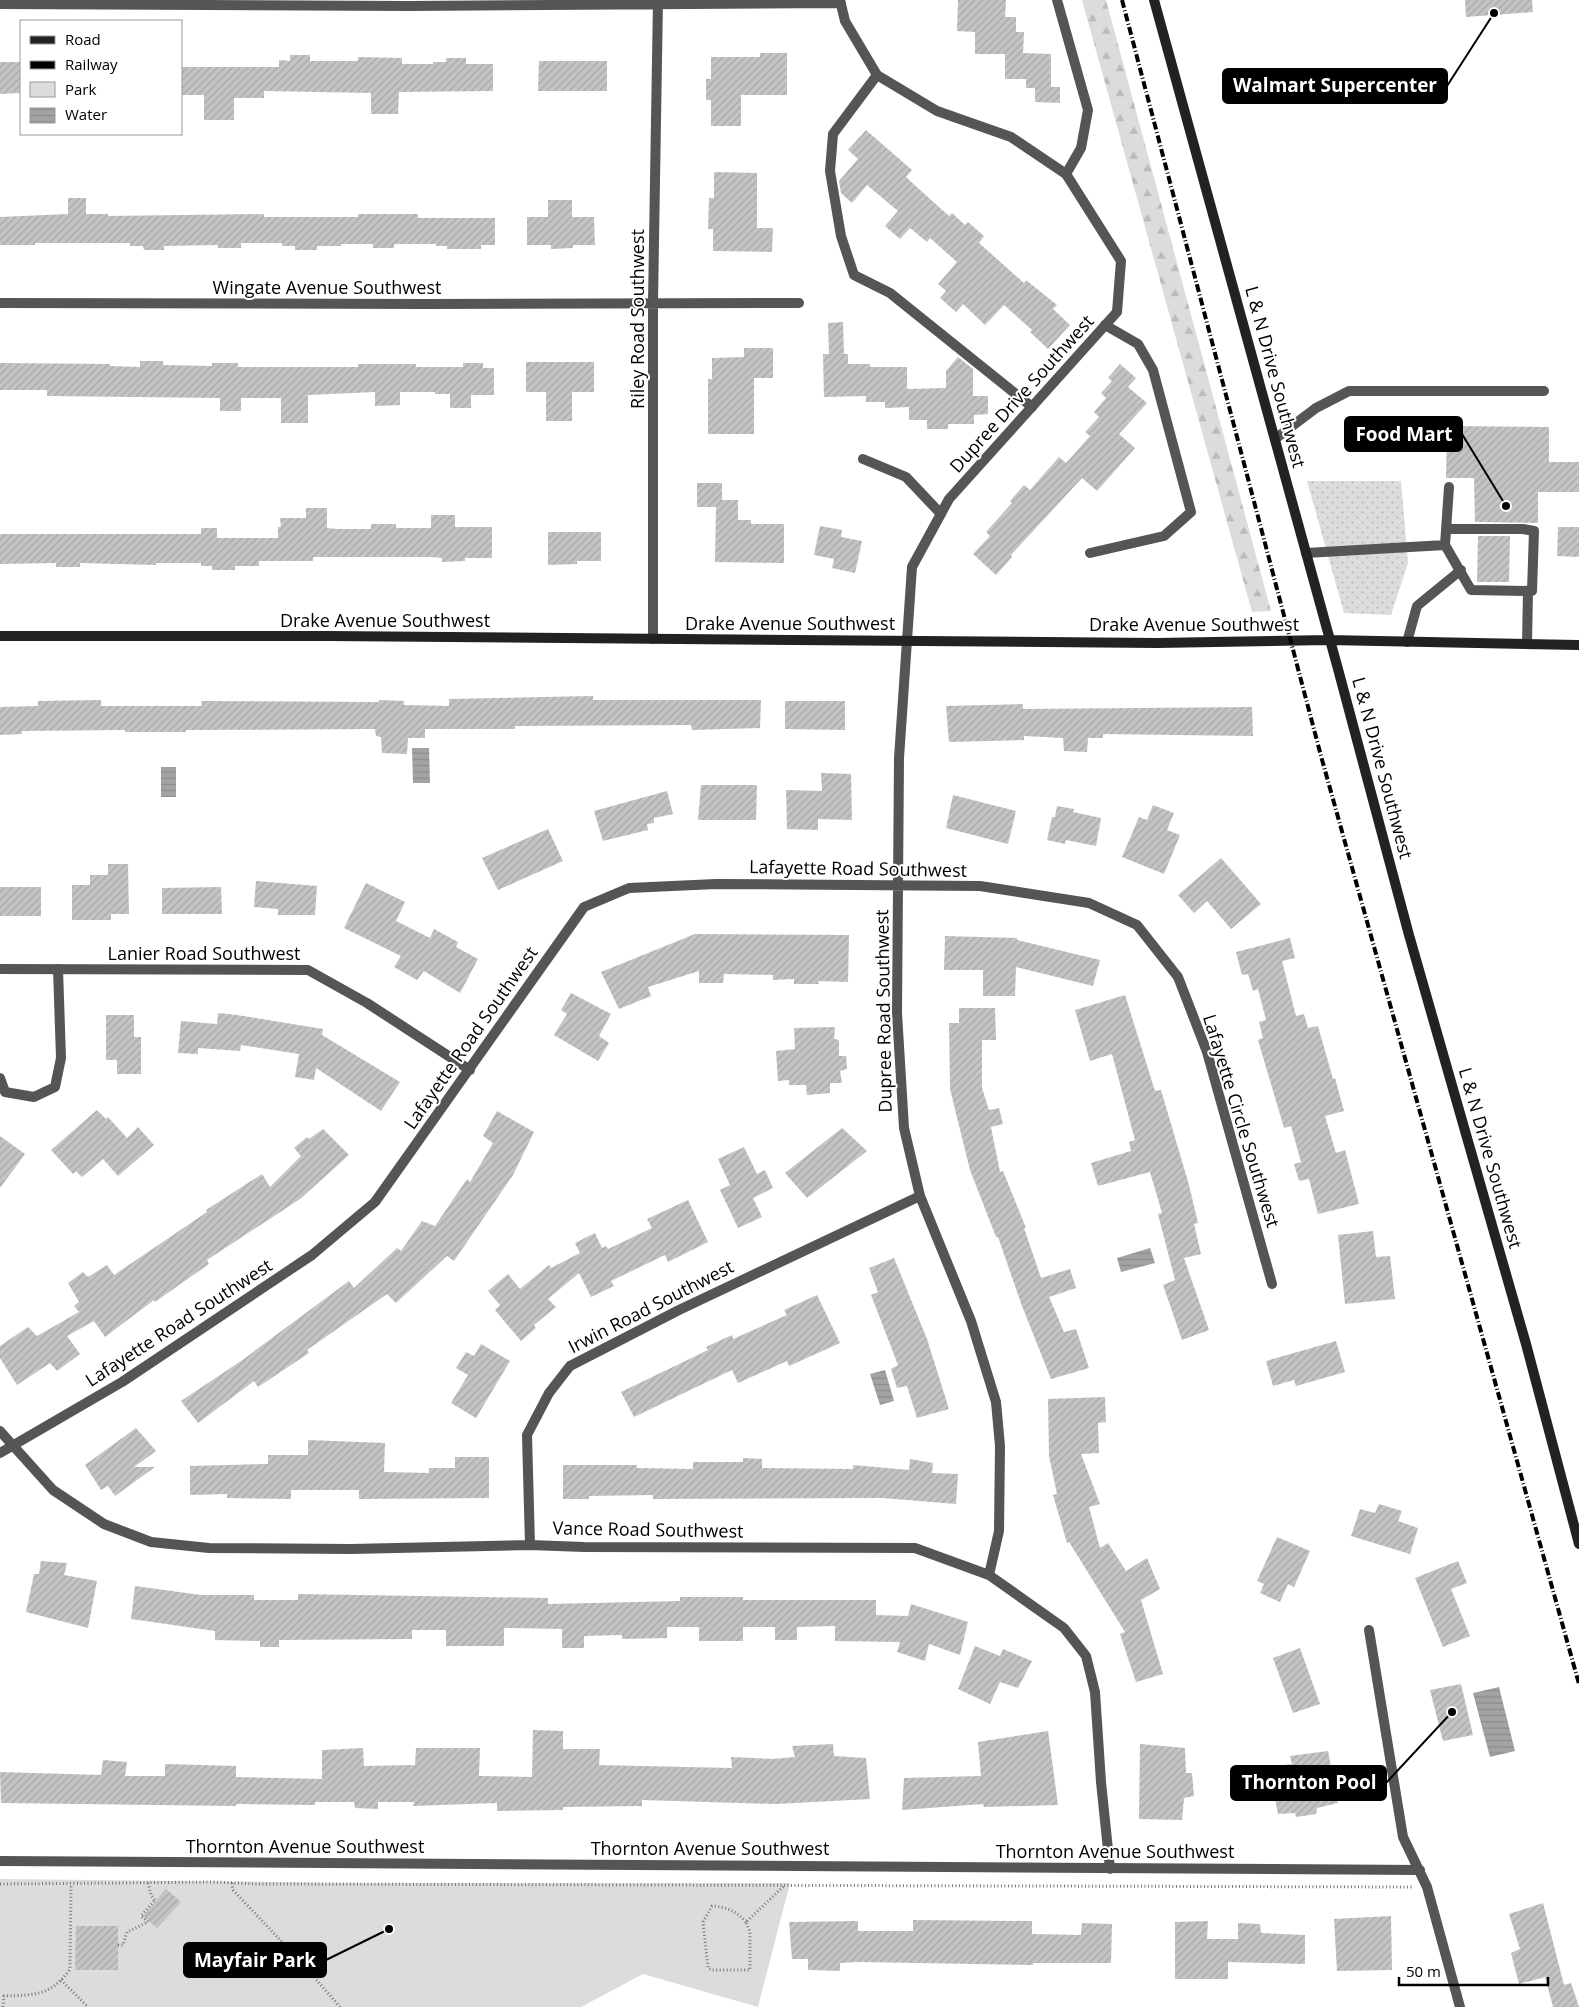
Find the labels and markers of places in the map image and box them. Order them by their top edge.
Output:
callout: Walmart Supercenter [1223,69,1447,103]
callout: Food Mart [1345,417,1462,451]
callout: Thornton Pool [1231,1766,1386,1800]
callout: Mayfair Park [184,1943,326,1977]

